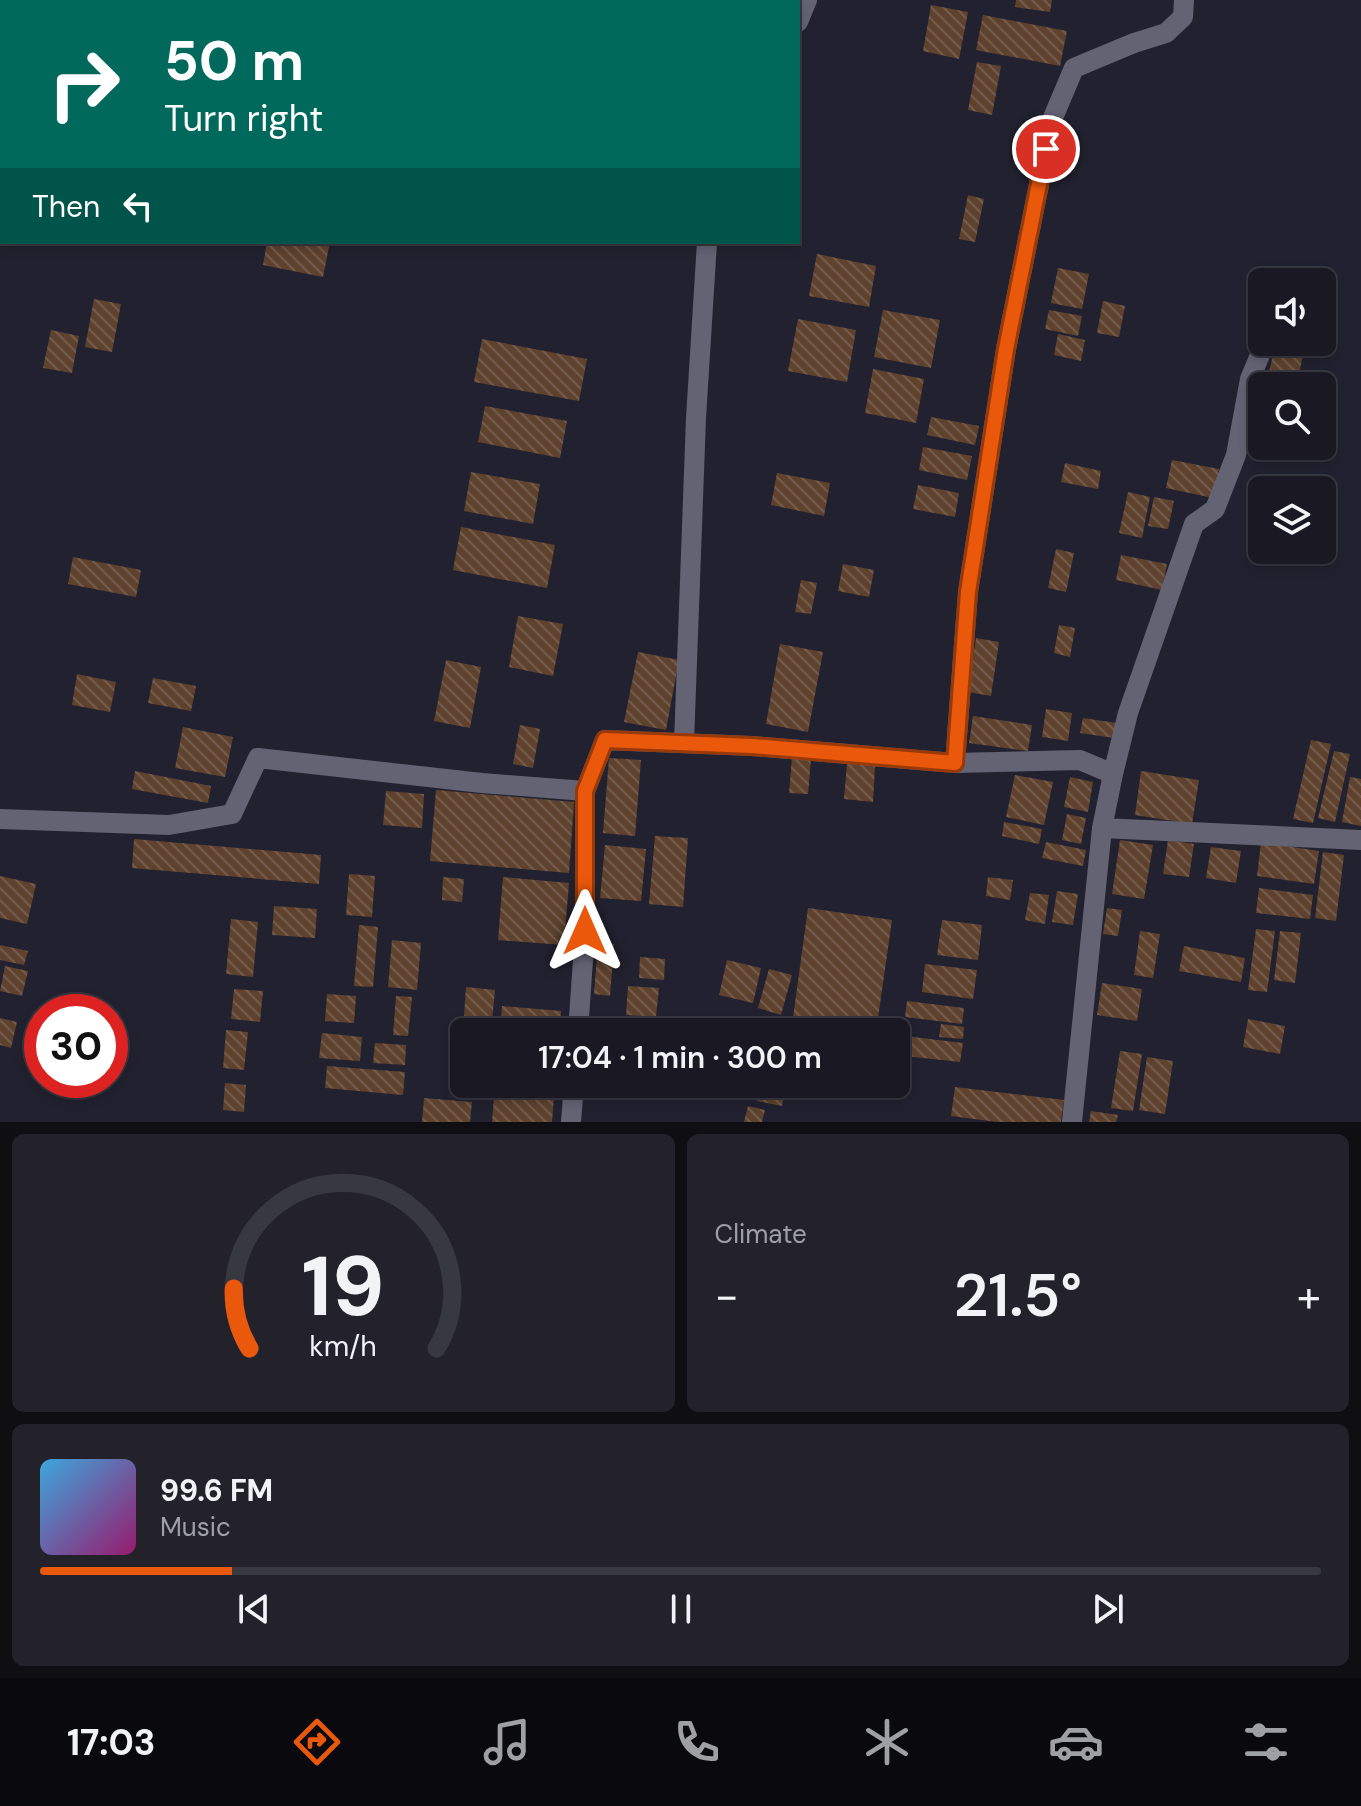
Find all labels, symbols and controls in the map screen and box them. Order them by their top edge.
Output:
text: 50 m [164,24,304,97]
icon: right [32,32,136,136]
text: Turn right [164,95,323,142]
pin [1012,115,1080,183]
icon: arrive [1024,127,1068,171]
icon: left [116,184,160,228]
text: Then [32,187,100,226]
map controls [1248,268,1336,564]
button: sound [1248,268,1336,356]
button: search [1248,372,1336,460]
button: layers [1248,476,1336,564]
position arrow [543,889,627,973]
speed limit sign: 30 [24,994,128,1098]
text: 17:04 · 1 min · 300 m [538,1038,822,1077]
text: Climate [715,1217,807,1251]
text: 19 [302,1232,385,1341]
text: 21.5° [954,1256,1082,1335]
text: − [715,1267,739,1325]
text: + [1297,1267,1321,1325]
text: km/h [309,1328,377,1365]
text: 99.6 FM [160,1471,273,1510]
text: Music [160,1510,231,1544]
icon: previous [232,1587,276,1631]
icon: pause [659,1587,703,1631]
icon: next [1086,1587,1130,1631]
icon: directions [289,1714,345,1770]
icon: music [479,1714,535,1770]
icon: phone [669,1714,725,1770]
icon: climate [859,1714,915,1770]
icon: car [1048,1714,1104,1770]
icon: filters [1238,1714,1294,1770]
text: 17:03 [67,1719,156,1766]

